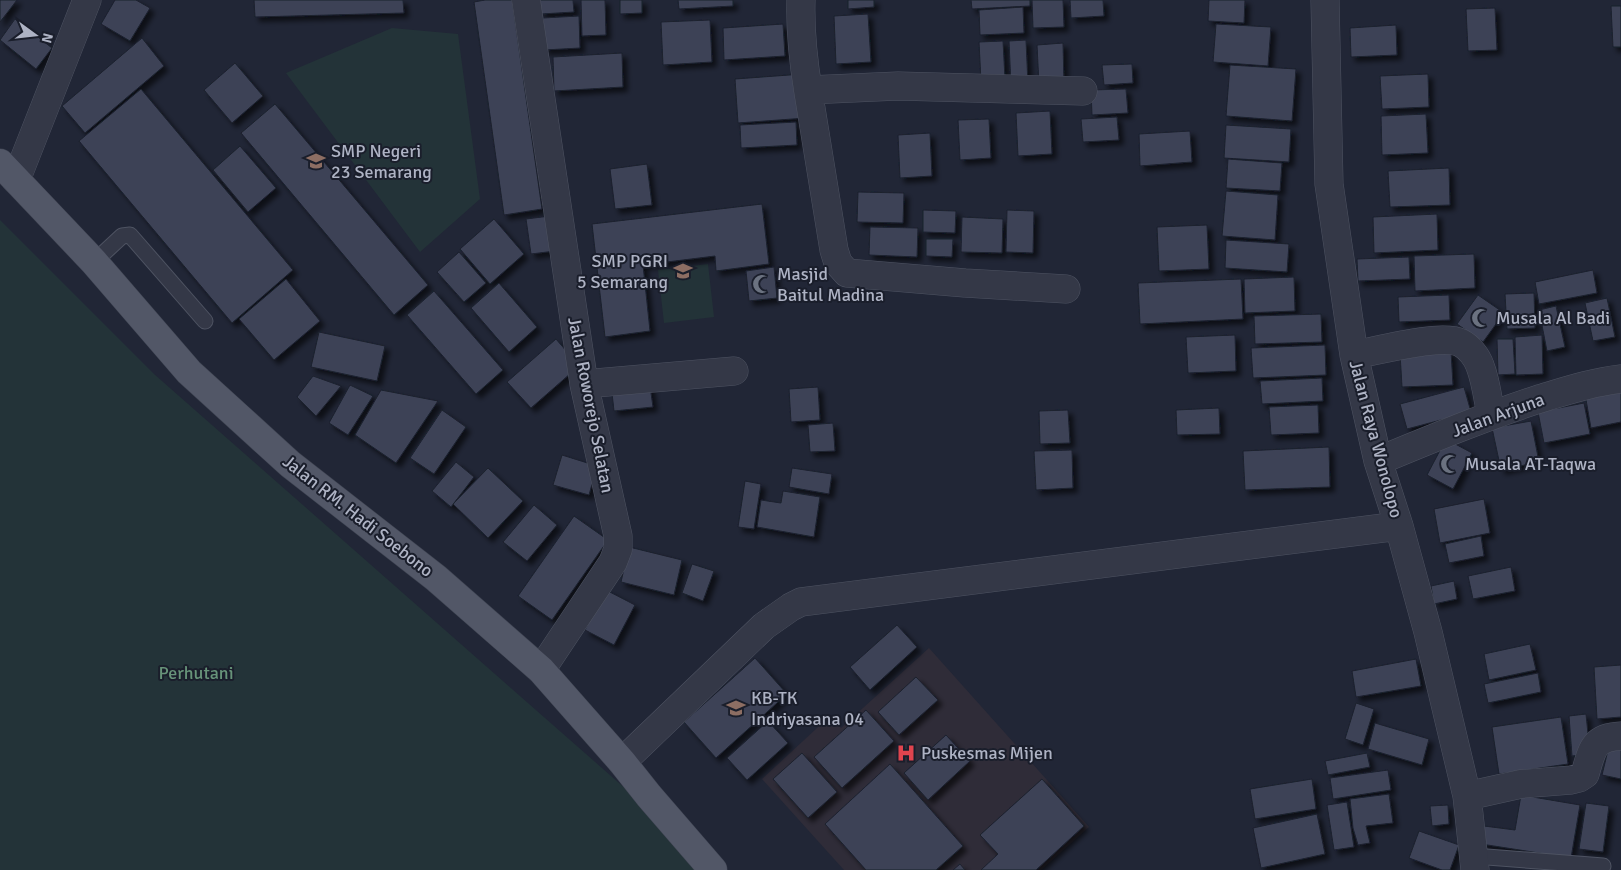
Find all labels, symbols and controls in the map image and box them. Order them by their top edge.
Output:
north arrow [10,10,60,60]
text: N [38,31,57,45]
place label: SMP Negeri 23 Semarang [331,140,432,183]
school or university icon: SMP Negeri 23 Semarang [305,150,327,172]
place label: SMP PGRI 5 Semarang [577,250,668,293]
school or university icon: SMP PGRI 5 Semarang [672,260,694,282]
place label: Masjid Baitul Madina [777,263,884,306]
mosque icon: Masjid Baitul Madina [751,273,773,295]
mosque icon: Musala Al Badi [1470,307,1492,329]
place label: Musala Al Badi [1496,307,1610,329]
street label: Jalan Roworejo Selatan [563,315,619,495]
street label: Jalan Raya Wonolopo [1344,358,1408,520]
street label: Jalan Arjuna [1449,388,1547,442]
street label: Jalan RM. Hadi Soebono [278,450,438,582]
mosque icon: Musala AT-Taqwa [1439,453,1461,475]
place label: Musala AT-Taqwa [1465,453,1596,475]
park label: Perhutani [158,662,234,684]
place label: KB-TK Indriyasana 04 [751,687,864,730]
school or university icon: KB-TK Indriyasana 04 [725,697,747,719]
hospital icon: Puskesmas Mijen [895,742,917,764]
place label: Puskesmas Mijen [921,742,1053,764]

